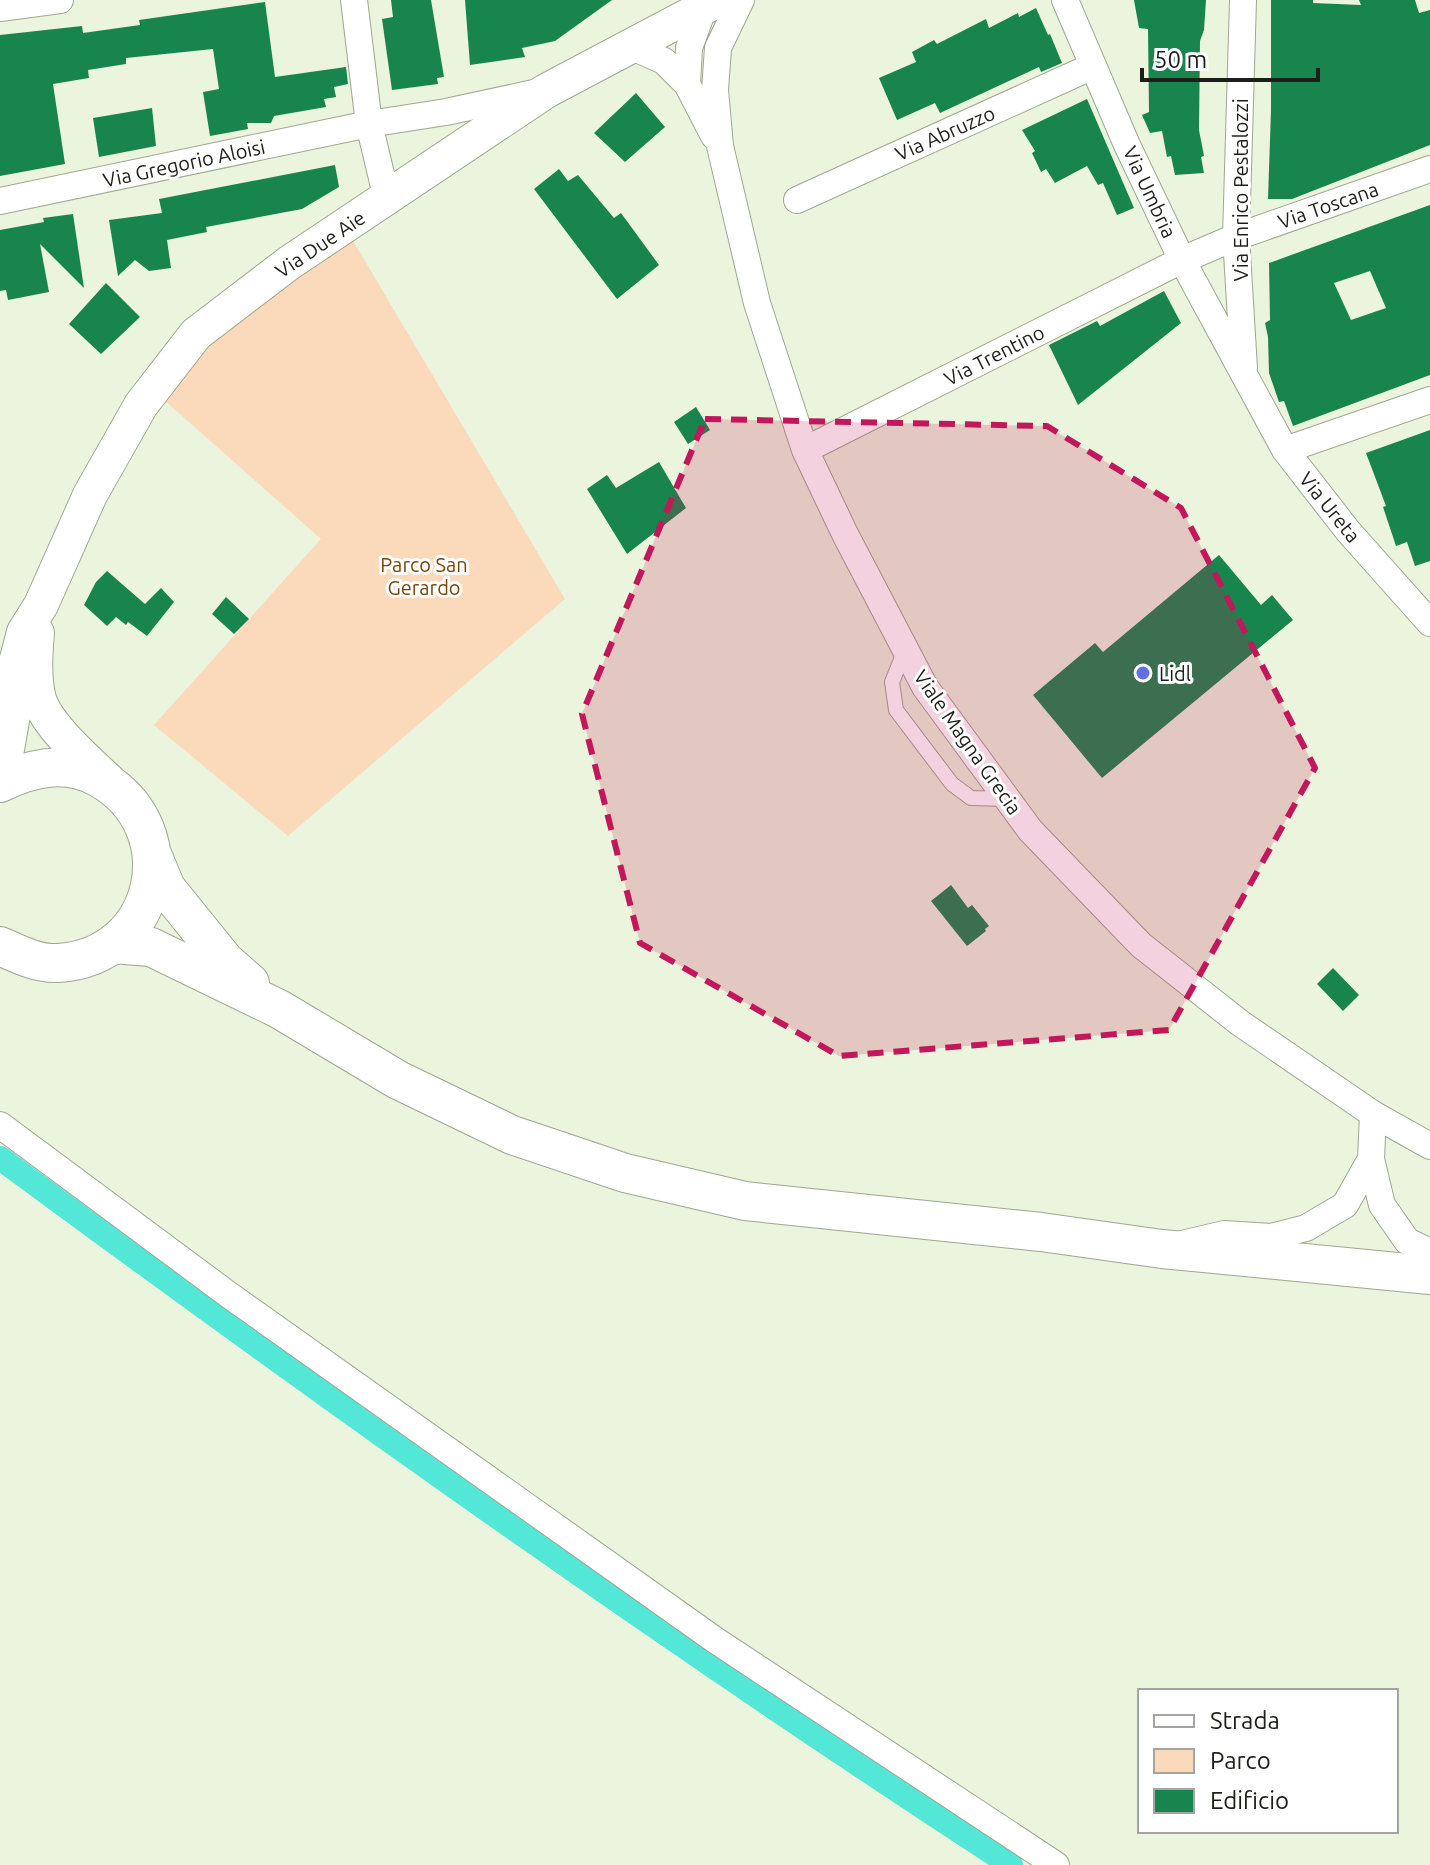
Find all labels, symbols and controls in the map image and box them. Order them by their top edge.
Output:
scale bar [1142,32,1318,82]
text: 50 m [1154,46,1207,73]
street label: Via Enrico Pestalozzi [1229,98,1252,282]
street label: Via Abruzzo [892,101,998,165]
street label: Via Gregorio Aloisi [101,135,267,191]
street label: Via Umbria [1119,143,1181,241]
street label: Via Toscana [1275,177,1381,233]
street label: Via Due Aie [271,206,369,282]
street label: Via Trentino [940,320,1048,390]
street label: Via Ureta [1295,467,1365,547]
park label: Parco San Gerardo [380,553,468,599]
place label: Lidl [1159,662,1191,685]
marker: Lidl [1134,664,1152,682]
street label: Viale Magna Grecia [910,665,1026,819]
legend [1138,1689,1398,1833]
text: Strada [1210,1707,1280,1734]
text: Parco [1210,1747,1271,1774]
text: Edificio [1210,1787,1289,1814]

